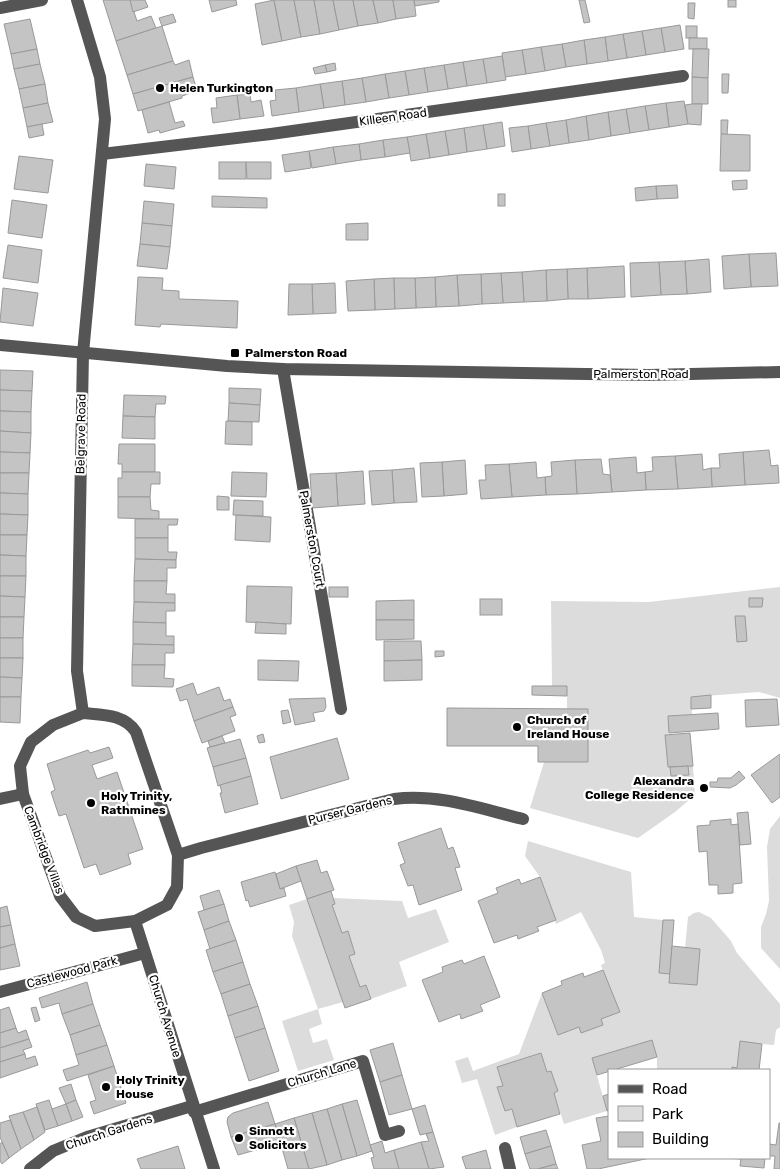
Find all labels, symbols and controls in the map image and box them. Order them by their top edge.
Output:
place label: Helen Turkington [170,81,273,95]
marker: Helen Turkington [154,82,166,94]
street label: Killeen Road [358,105,428,129]
place label: Palmerston Road [245,346,347,360]
marker: Palmerston Road [229,347,241,359]
street label: Palmerston Road [593,367,689,381]
street label: Belgrave Road [73,394,89,474]
street label: Palmerston Court [297,489,327,589]
place label: Church of Ireland House [527,713,610,741]
marker: Church of Ireland House [511,721,523,733]
place label: Alexandra College Residence [585,774,694,802]
marker: Alexandra College Residence [698,782,710,794]
place label: Holy Trinity, Rathmines [101,789,172,817]
street label: Purser Gardens [307,793,393,827]
marker: Holy Trinity, Rathmines [85,797,97,809]
street label: Cambridge Villas [21,804,67,896]
street label: Castlewood Park [25,953,120,991]
street label: Church Avenue [146,973,184,1059]
street label: Church Lane [286,1056,358,1090]
legend [608,1069,770,1159]
place label: Holy Trinity House [116,1073,185,1101]
text: Road [652,1080,688,1098]
marker: Holy Trinity House [100,1081,112,1093]
text: Park [652,1105,683,1123]
street label: Church Gardens [64,1111,154,1153]
place label: Sinnott Solicitors [249,1124,307,1152]
text: Building [652,1130,709,1148]
marker: Sinnott Solicitors [233,1132,245,1144]

